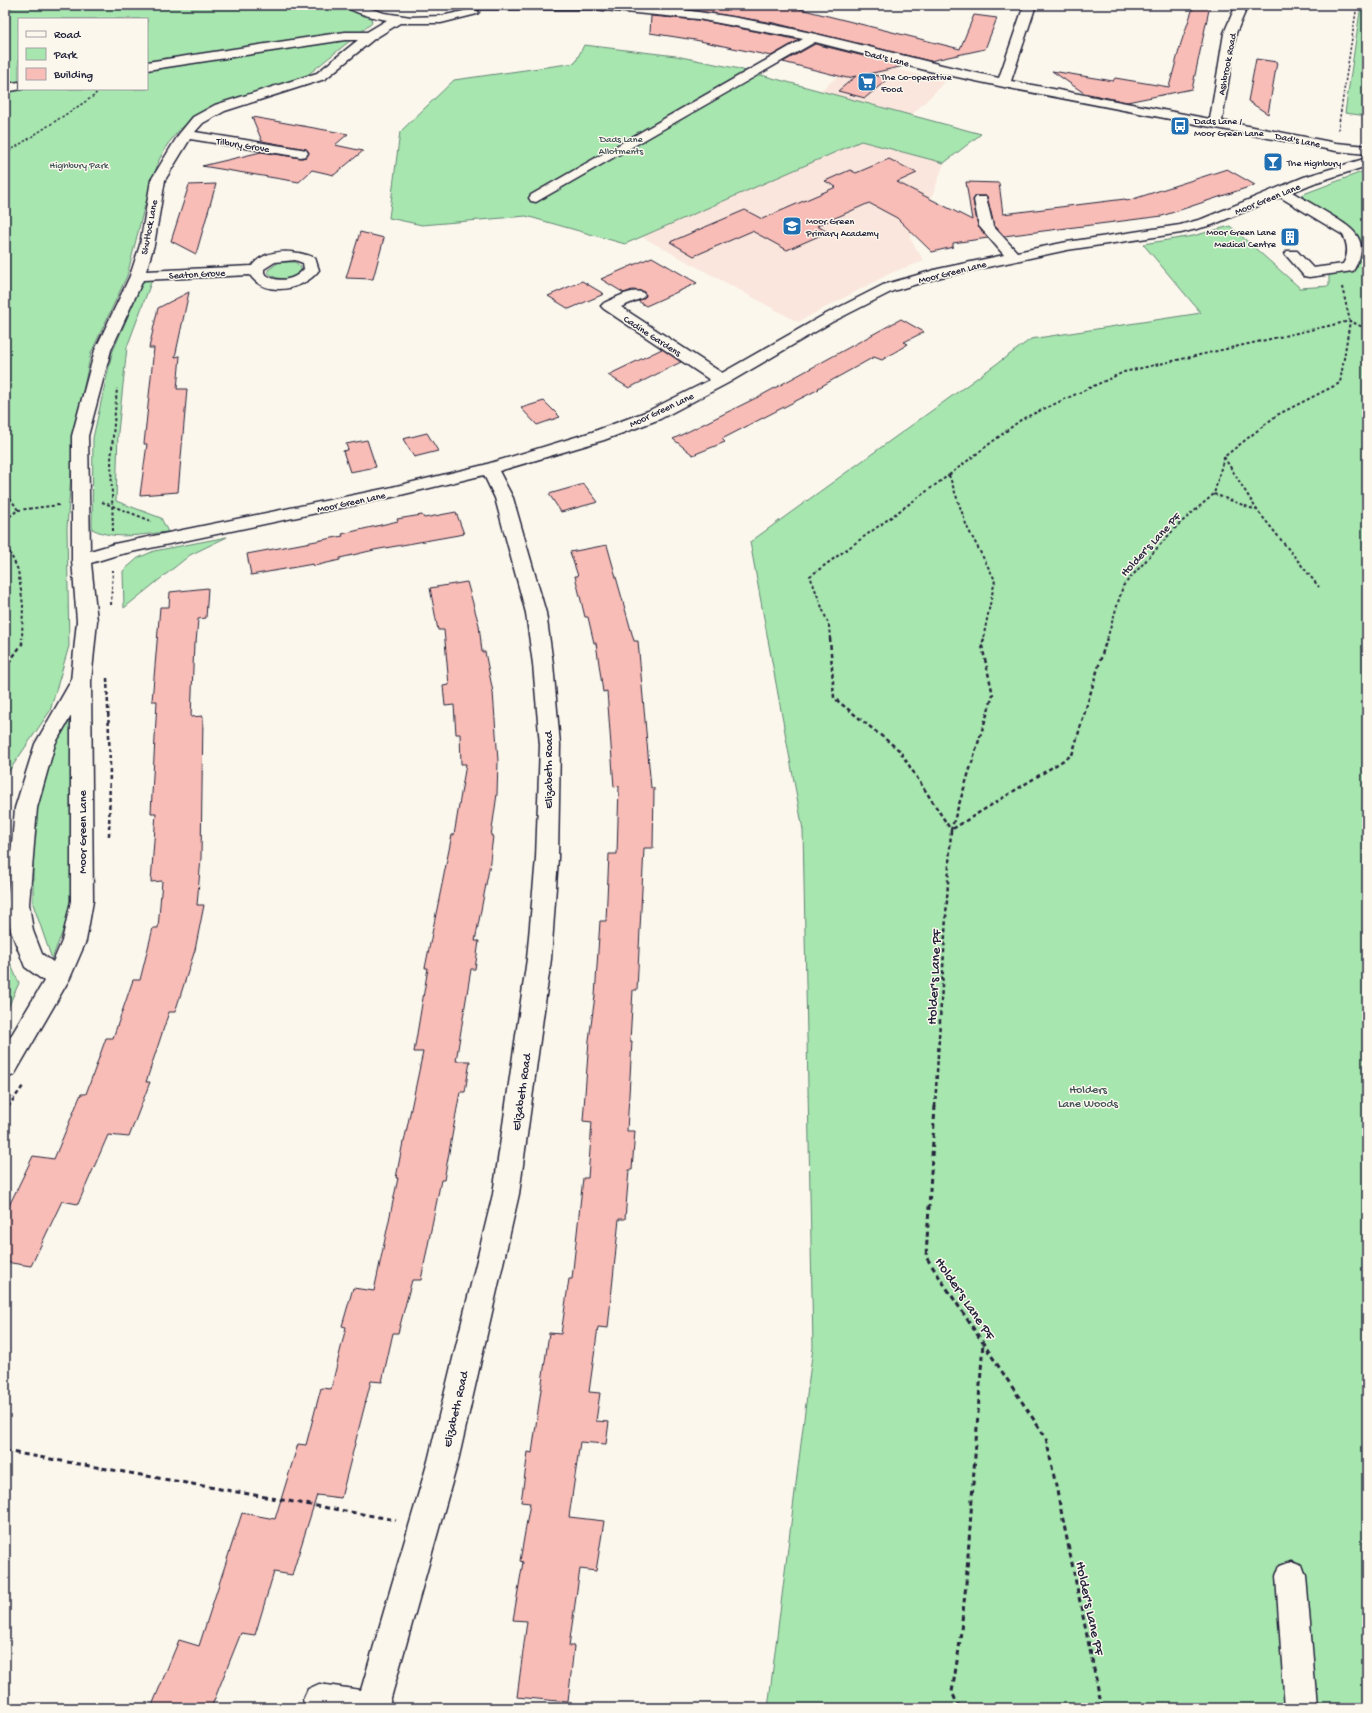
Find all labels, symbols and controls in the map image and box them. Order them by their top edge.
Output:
legend [18,18,148,90]
text: Road [54,29,81,43]
street label: Ashbrook Road [1216,31,1240,96]
street label: Dad's Lane [862,47,911,70]
text: Park [53,49,79,63]
text: Building [53,69,93,83]
supermarket icon: The Co-operative Food [856,71,878,93]
place label: The Co-operative Food [880,72,953,96]
bus stop icon: Dads Lane / Moor Green Lane [1169,115,1191,137]
place label: Dads Lane / Moor Green Lane [1193,116,1264,140]
street label: Dad's Lane [1273,131,1322,151]
park label: Dads Lane Allotments [598,134,643,158]
street label: Tilbury Grove [214,136,271,156]
bar icon: The Highbury [1262,151,1284,173]
place label: The Highbury [1286,158,1341,170]
park label: Highbury Park [50,160,110,172]
street label: Moor Green Lane [1233,181,1303,218]
street label: Shutlock Lane [139,198,161,256]
school or university icon: Moor Green Primary Academy [781,215,803,237]
place label: Moor Green Primary Academy [805,216,879,240]
building icon: Moor Green Lane Medical Centre [1279,226,1301,248]
place label: Moor Green Lane Medical Centre [1206,227,1277,251]
street label: Moor Green Lane [917,258,989,287]
street label: Seaton Grove [169,267,226,282]
street label: Cadine Gardens [621,314,683,360]
street label: Moor Green Lane [628,390,697,431]
street label: Moor Green Lane [316,490,388,516]
street label: Holder's Lane PF [1118,510,1185,580]
street label: Elizabeth Road [543,730,557,809]
street label: Moor Green Lane [77,789,91,874]
street label: Holder's Lane PF [925,928,947,1025]
street label: Elizabeth Road [511,1052,535,1132]
park label: Holders Lane Woods [1058,1084,1119,1112]
street label: Holder's Lane PF [930,1255,998,1345]
street label: Elizabeth Road [441,1369,473,1449]
street label: Holder's Lane PF [1070,1560,1107,1658]

